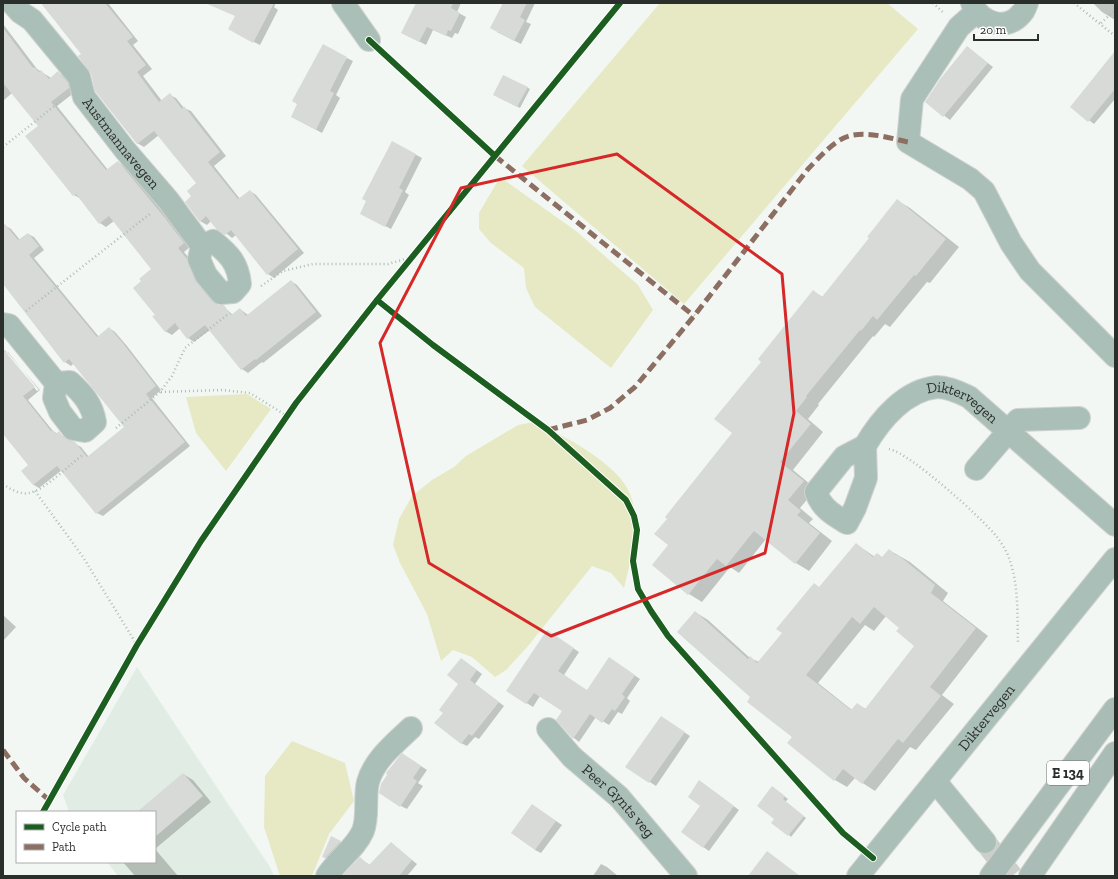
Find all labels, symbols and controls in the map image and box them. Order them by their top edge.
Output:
scale bar [974,16,1038,42]
text: 20 m [980,23,1007,37]
street label: Austmannavegen [79,94,164,193]
street label: Diktervegen [925,378,1002,428]
street label: Diktervegen [954,681,1019,754]
street label: Peer Gynts veg [578,760,659,841]
road number: E 134 [1047,761,1089,785]
legend [16,811,156,863]
text: Cycle path [52,820,107,834]
text: Path [52,840,76,854]

